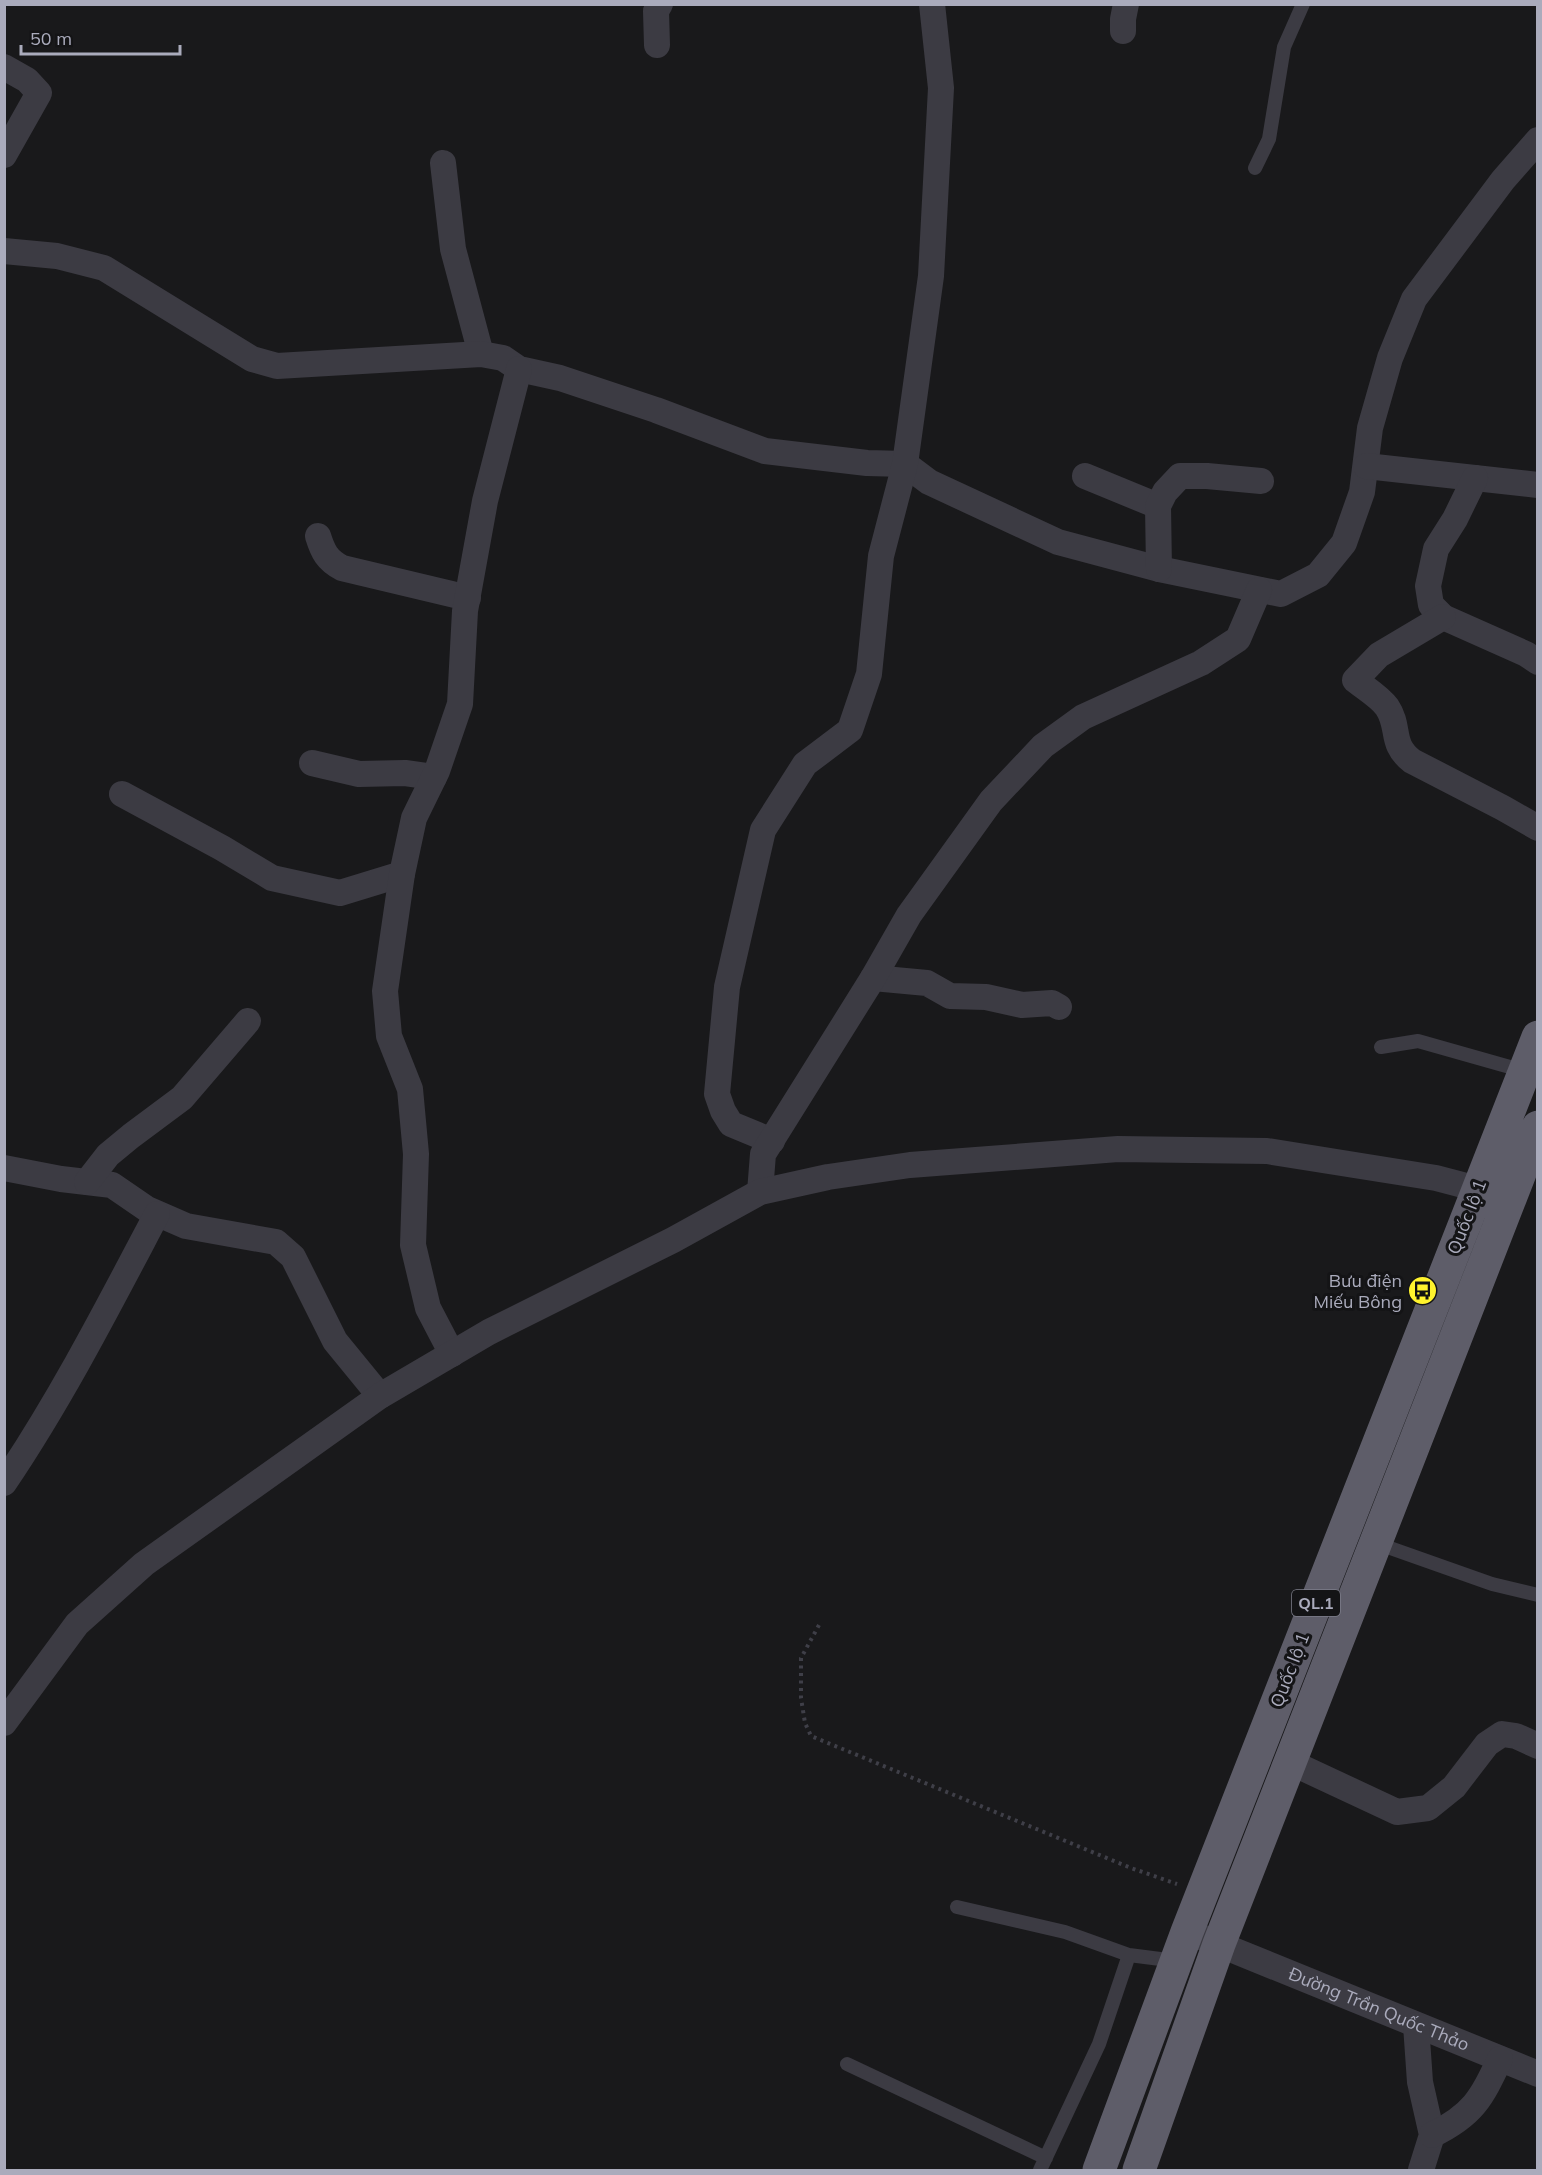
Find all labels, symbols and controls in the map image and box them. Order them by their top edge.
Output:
scale bar [21,18,180,56]
text: 50 m [30,27,72,50]
street label: Quốc lộ 1 [1442,1176,1491,1257]
place label: Bưu điện Miếu Bông [1313,1269,1402,1313]
bus stop icon: Bưu điện Miếu Bông [1407,1275,1439,1307]
road number: QL.1 [1292,1590,1340,1616]
street label: Quốc lộ 1 [1265,1629,1314,1710]
street label: Đường Trần Quốc Thảo [1285,1962,1473,2056]

